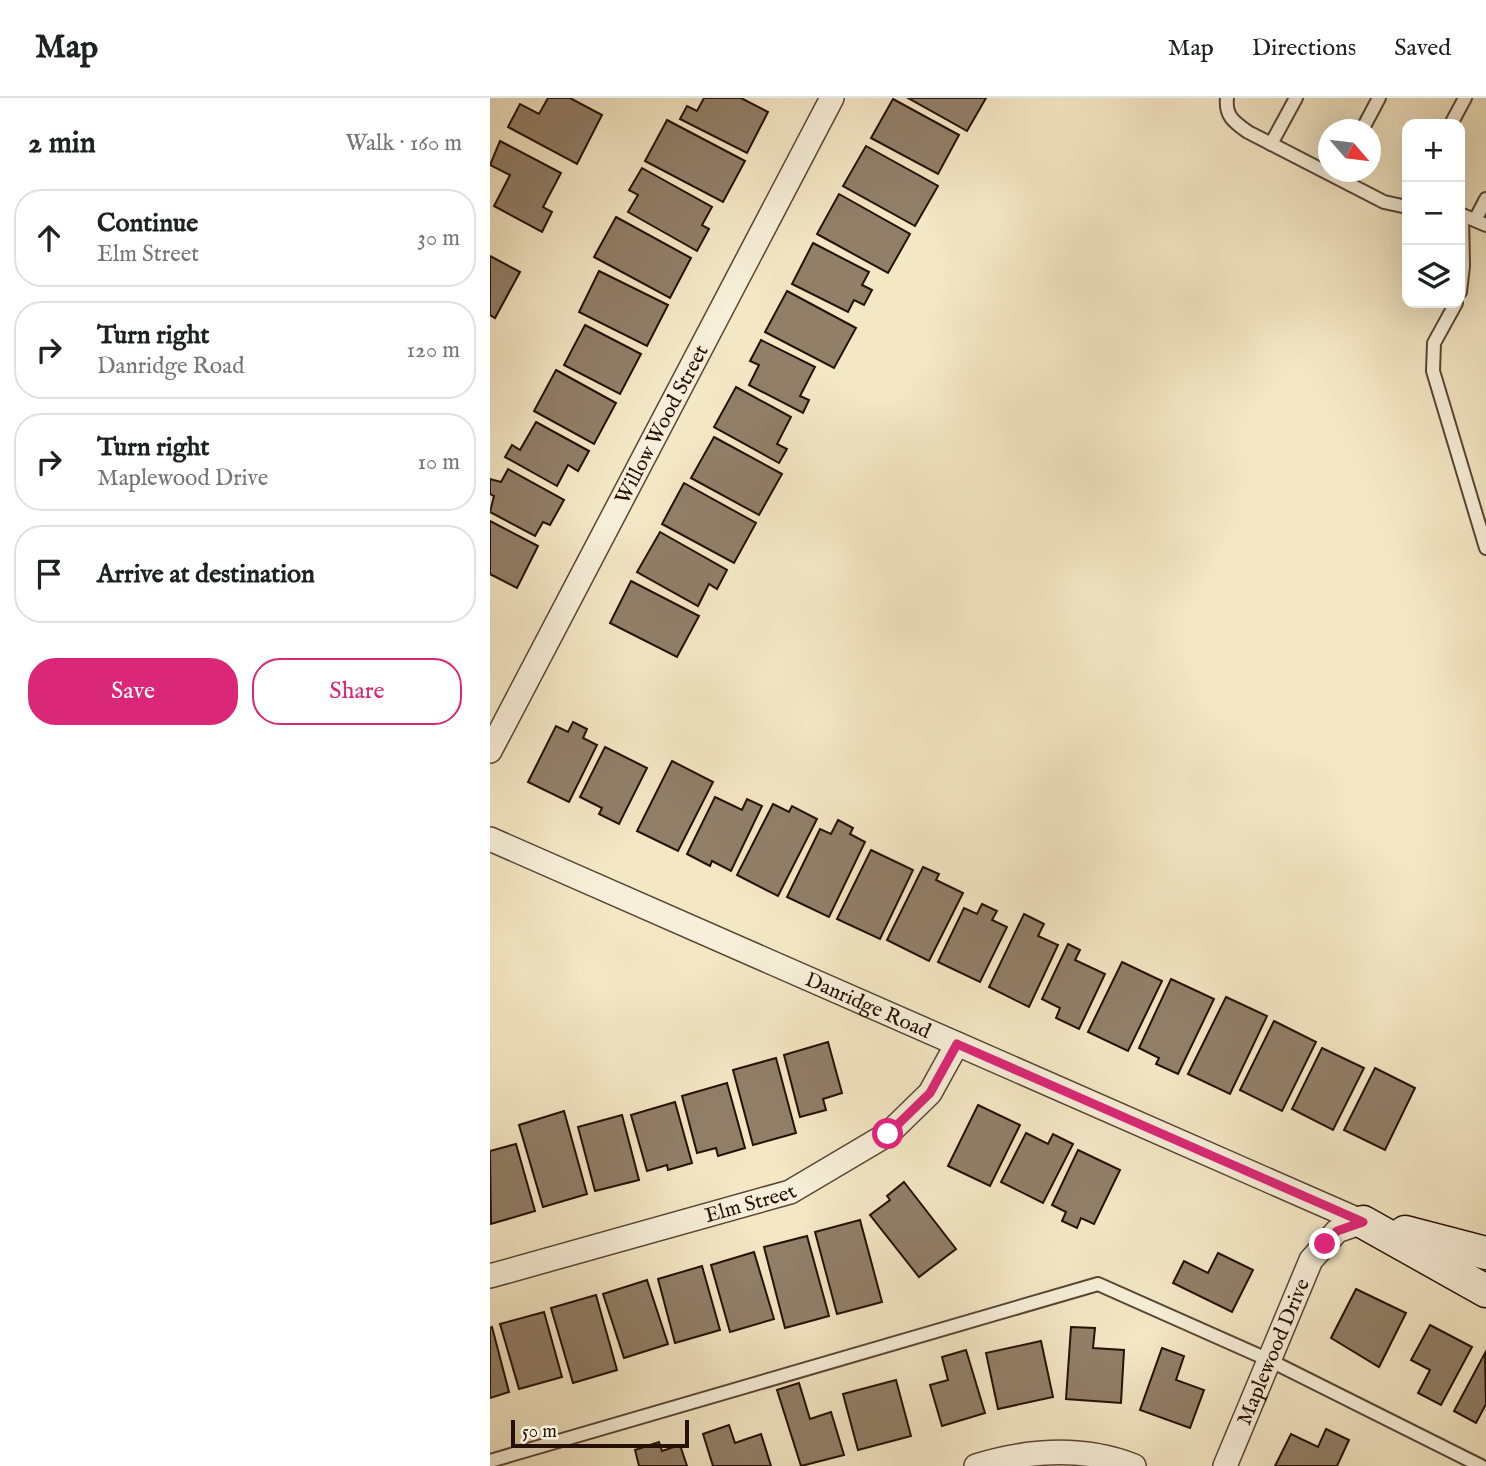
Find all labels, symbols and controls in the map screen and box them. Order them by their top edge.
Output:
text: Map [35,27,98,69]
text: Map [1168,33,1214,64]
text: Directions [1252,33,1356,64]
text: Saved [1394,33,1451,64]
north arrow [1318,119,1381,182]
map controls [1402,119,1465,308]
button: + [1402,119,1465,182]
text: 2 min [28,125,96,163]
text: Walk · 160 m [345,129,462,158]
button: − [1402,182,1465,245]
text: Continue [97,207,198,240]
icon: ahead [30,219,68,257]
text: 30 m [417,224,460,253]
text: Elm Street [97,240,199,269]
button: layers [1402,245,1465,308]
text: Turn right [97,319,210,352]
icon: right [30,331,68,369]
text: 120 m [407,336,460,365]
street label: Willow Wood Street [610,341,715,509]
text: Danridge Road [97,352,244,381]
text: Turn right [97,431,210,464]
icon: right [30,443,68,481]
text: 10 m [417,448,460,477]
text: Maplewood Drive [97,464,268,493]
icon: arrive [30,555,68,593]
text: Arrive at destination [97,558,315,591]
button: Save [28,658,238,725]
button: Share [252,658,462,725]
street label: Danridge Road [801,967,935,1046]
route start [872,1118,903,1149]
street label: Elm Street [702,1179,802,1230]
route end [1309,1228,1340,1259]
street label: Maplewood Drive [1232,1274,1317,1430]
scale bar [511,1417,690,1449]
text: 50 m [522,1420,557,1444]

